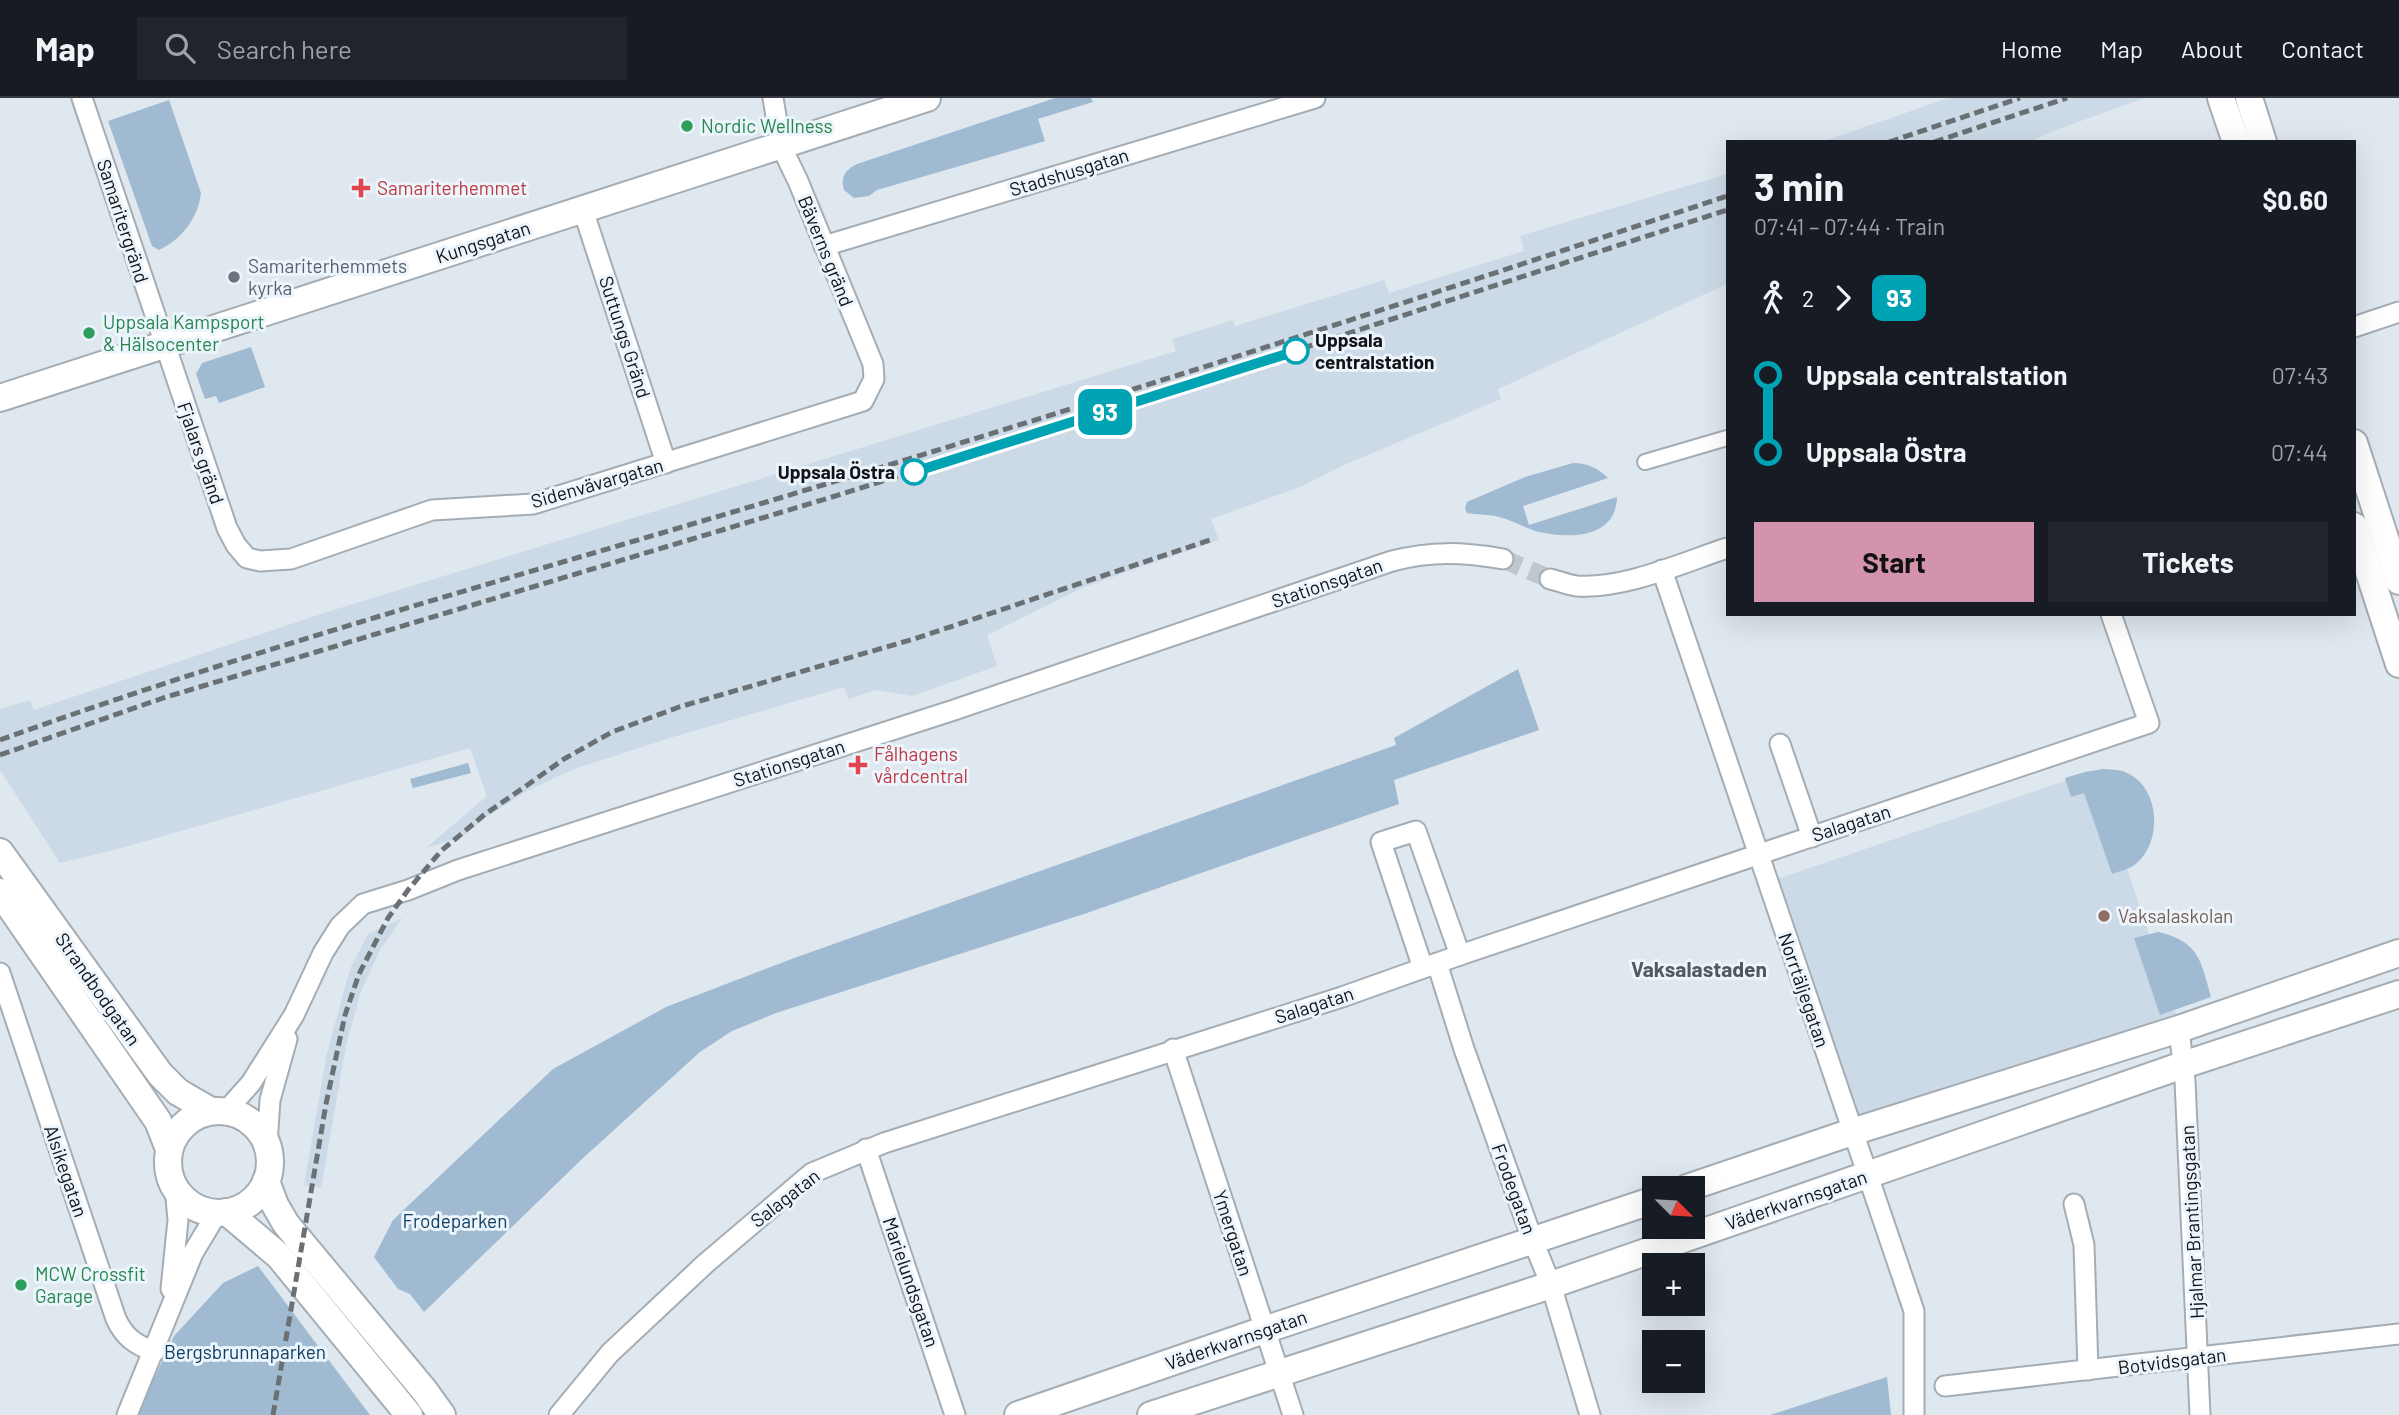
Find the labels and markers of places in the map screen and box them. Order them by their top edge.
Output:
place label: Nordic Wellness [701,114,833,137]
marker: Nordic Wellness [679,118,695,134]
place label: Samariterhemmet [377,176,527,199]
marker: Samariterhemmet [351,178,371,198]
place label: Samariterhemmets kyrka [248,254,407,299]
marker: Samariterhemmets kyrka [226,269,242,285]
place label: Uppsala Kampsport & Hälsocenter [103,310,264,355]
marker: Uppsala Kampsport & Hälsocenter [81,325,97,341]
place label: Uppsala centralstation [1315,328,1435,373]
marker: Uppsala centralstation [1283,338,1309,364]
marker: Uppsala Östra [901,459,927,485]
place label: Uppsala Östra [778,460,895,483]
place label: Fålhagens vårdcentral [874,742,968,787]
marker: Fålhagens vårdcentral [848,755,868,775]
place label: Vaksalaskolan [2118,904,2233,927]
marker: Vaksalaskolan [2096,908,2112,924]
place label: MCW Crossfit Garage [35,1262,146,1307]
marker: MCW Crossfit Garage [13,1277,29,1293]

